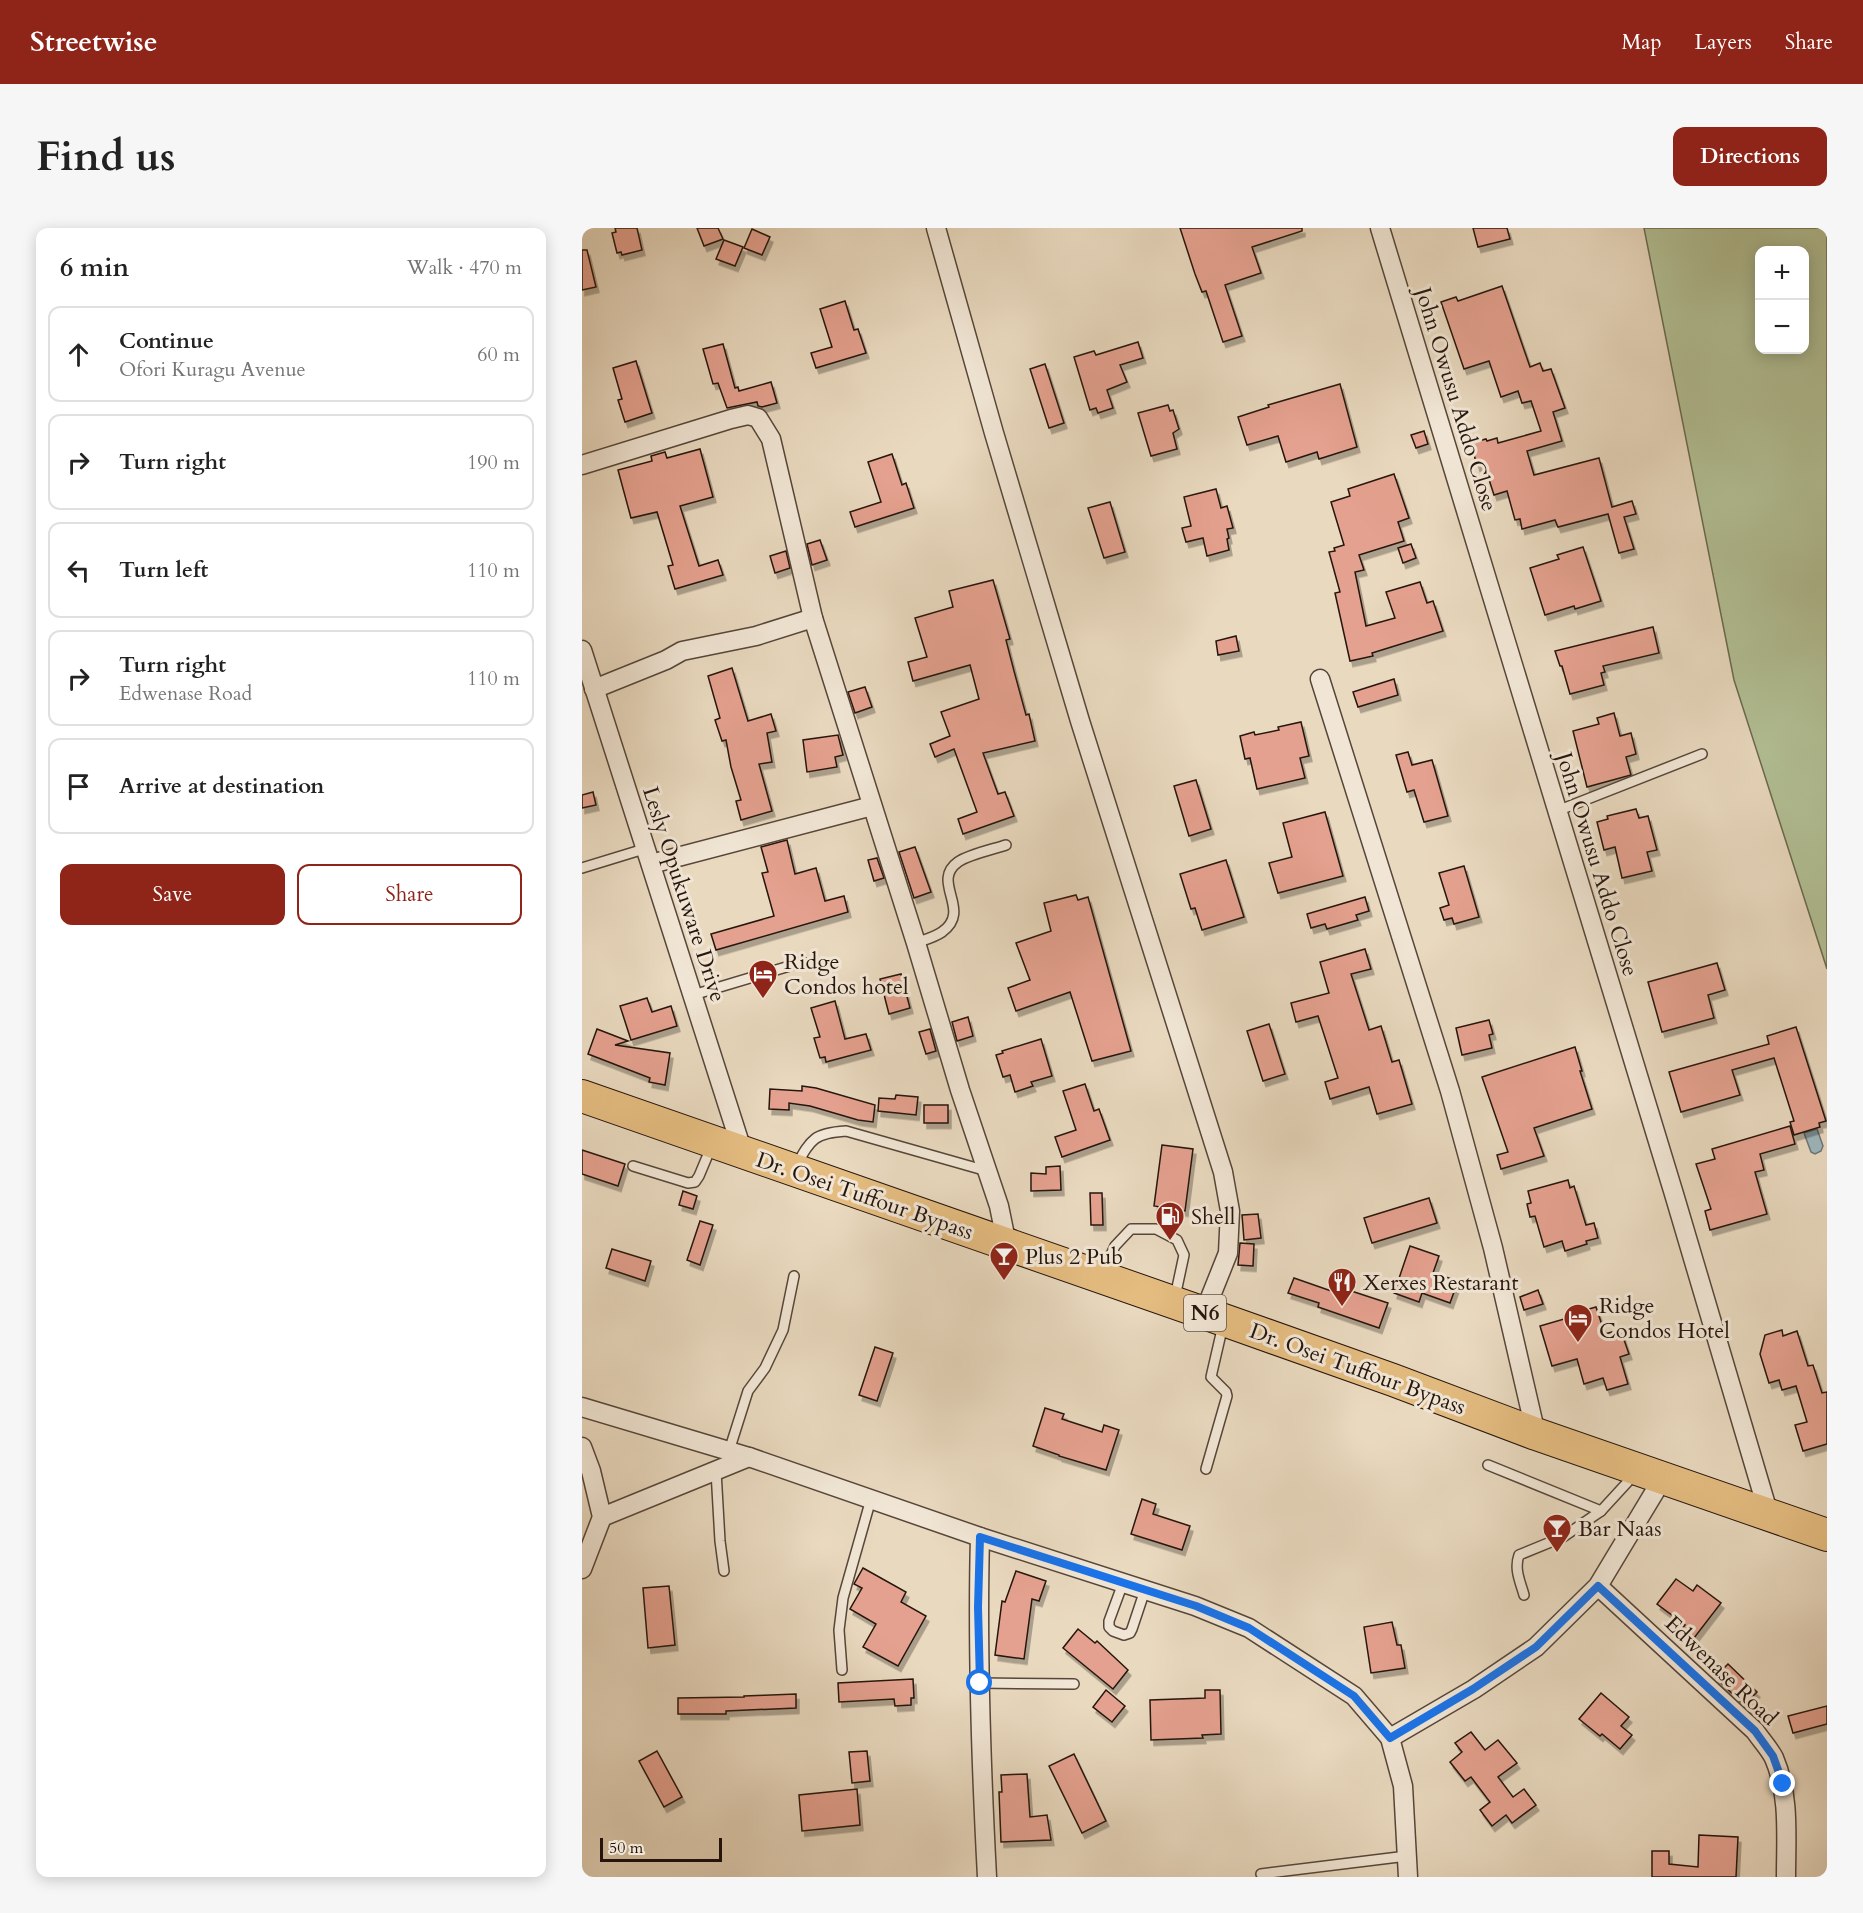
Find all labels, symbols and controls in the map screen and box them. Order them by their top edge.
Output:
text: Streetwise [30,23,158,61]
text: Map [1622,28,1662,57]
text: Layers [1695,28,1752,57]
text: Share [1785,28,1833,57]
button: Directions [1673,127,1827,186]
text: Find us [36,128,176,185]
map controls [1755,246,1809,354]
button: + [1755,246,1809,300]
text: 6 min [60,250,129,285]
text: Walk · 470 m [407,254,522,281]
street label: John Owusu Addo Close [1407,281,1504,515]
button: − [1755,300,1809,354]
text: Continue [119,326,214,356]
icon: ahead [62,338,95,371]
text: 60 m [477,341,520,368]
text: Ofori Kuragu Avenue [119,356,306,383]
icon: right [62,446,95,479]
text: Turn right [119,447,226,477]
text: 190 m [467,449,520,476]
icon: left [62,554,95,587]
text: Turn left [119,555,208,585]
text: 110 m [467,557,520,584]
text: Turn right [119,650,226,680]
icon: right [62,662,95,695]
text: 110 m [467,665,520,692]
text: Edwenase Road [119,680,252,707]
street label: John Owusu Addo Close [1548,746,1645,980]
icon: arrive [62,770,95,803]
text: Arrive at destination [119,771,324,801]
street label: Lesly Opukuware Drive [635,783,733,1006]
button: Save [60,864,285,925]
button: Share [297,864,522,925]
place label: Ridge Condos hotel [784,947,909,1002]
hotel icon: Ridge Condos hotel [747,958,779,1000]
street label: Dr. Osei Tuffour Bypass [752,1145,977,1247]
fuel station icon: Shell [1154,1200,1186,1242]
place label: Shell [1191,1202,1236,1232]
bar icon: Plus 2 Pub [988,1240,1020,1282]
place label: Plus 2 Pub [1025,1242,1123,1272]
restaurant icon: Xerxes Restarant [1326,1266,1358,1308]
place label: Xerxes Restarant [1363,1268,1519,1298]
place label: Ridge Condos Hotel [1599,1291,1730,1346]
road number: N6 [1184,1295,1226,1331]
hotel icon: Ridge Condos Hotel [1562,1302,1594,1344]
street label: Dr. Osei Tuffour Bypass [1246,1316,1470,1422]
bar icon: Bar Naas [1541,1512,1573,1554]
place label: Bar Naas [1578,1514,1662,1544]
street label: Edwenase Road [1658,1609,1785,1733]
route start [966,1669,992,1695]
route end [1769,1770,1795,1796]
scale bar [600,1835,722,1862]
text: 50 m [609,1837,643,1859]

